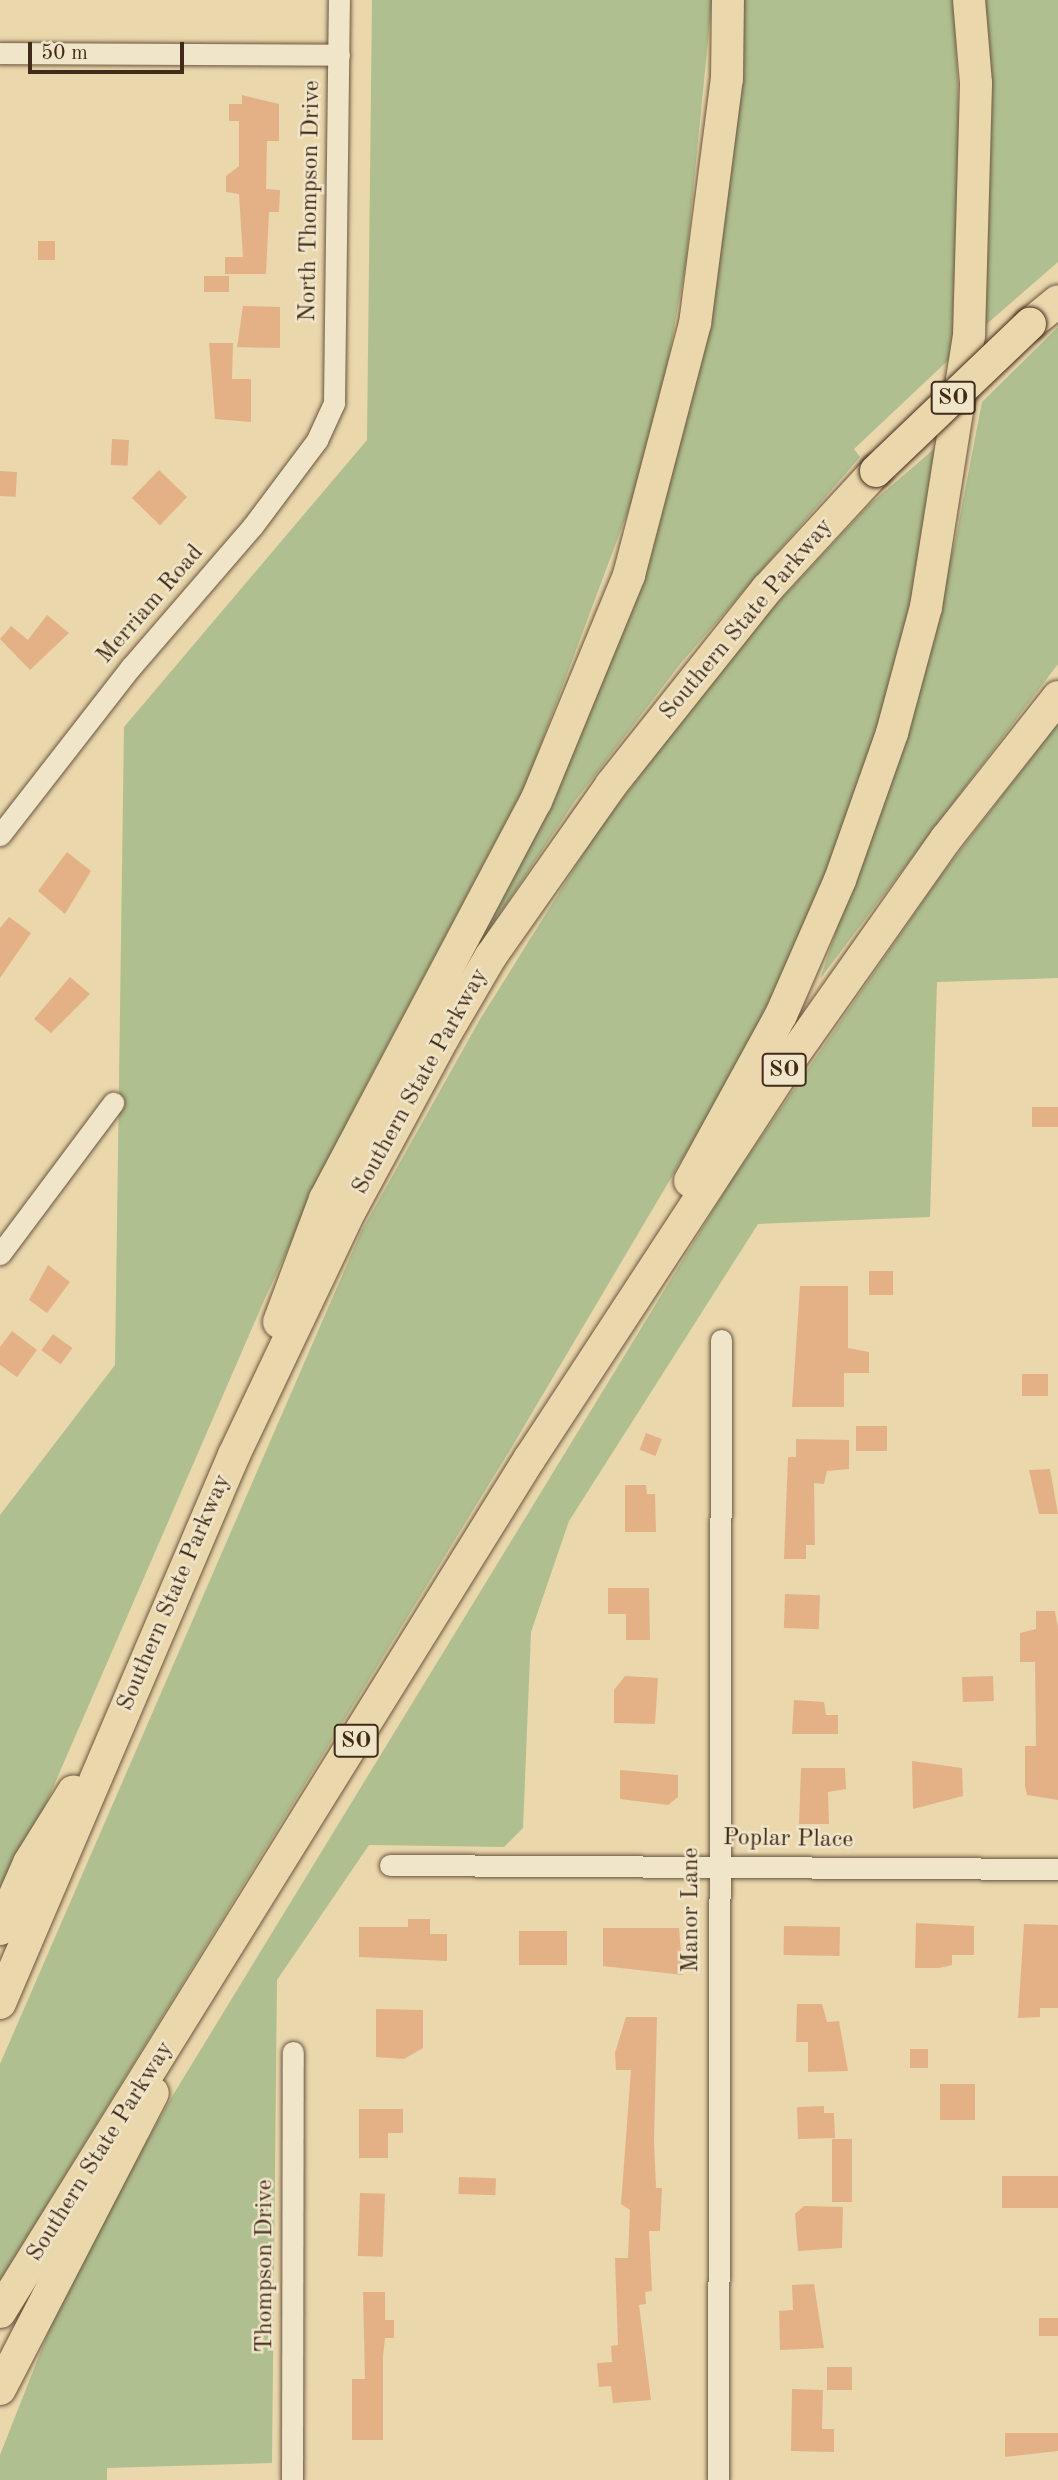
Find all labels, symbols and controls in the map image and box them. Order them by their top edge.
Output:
scale bar [32,28,187,72]
text: 50 m [41,43,88,64]
street label: North Thompson Drive [294,80,328,322]
road number: SO [930,378,976,418]
street label: Southern State Parkway [654,513,840,727]
street label: Merriam Road [91,540,211,670]
street label: Southern State Parkway [347,964,495,1200]
road number: SO [761,1050,807,1090]
street label: Southern State Parkway [112,1470,238,1716]
road number: SO [333,1722,379,1760]
street label: Poplar Place [723,1824,853,1856]
street label: Manor Lane [678,1847,706,1973]
street label: Southern State Parkway [21,2036,181,2268]
street label: Thompson Drive [252,2179,280,2353]

